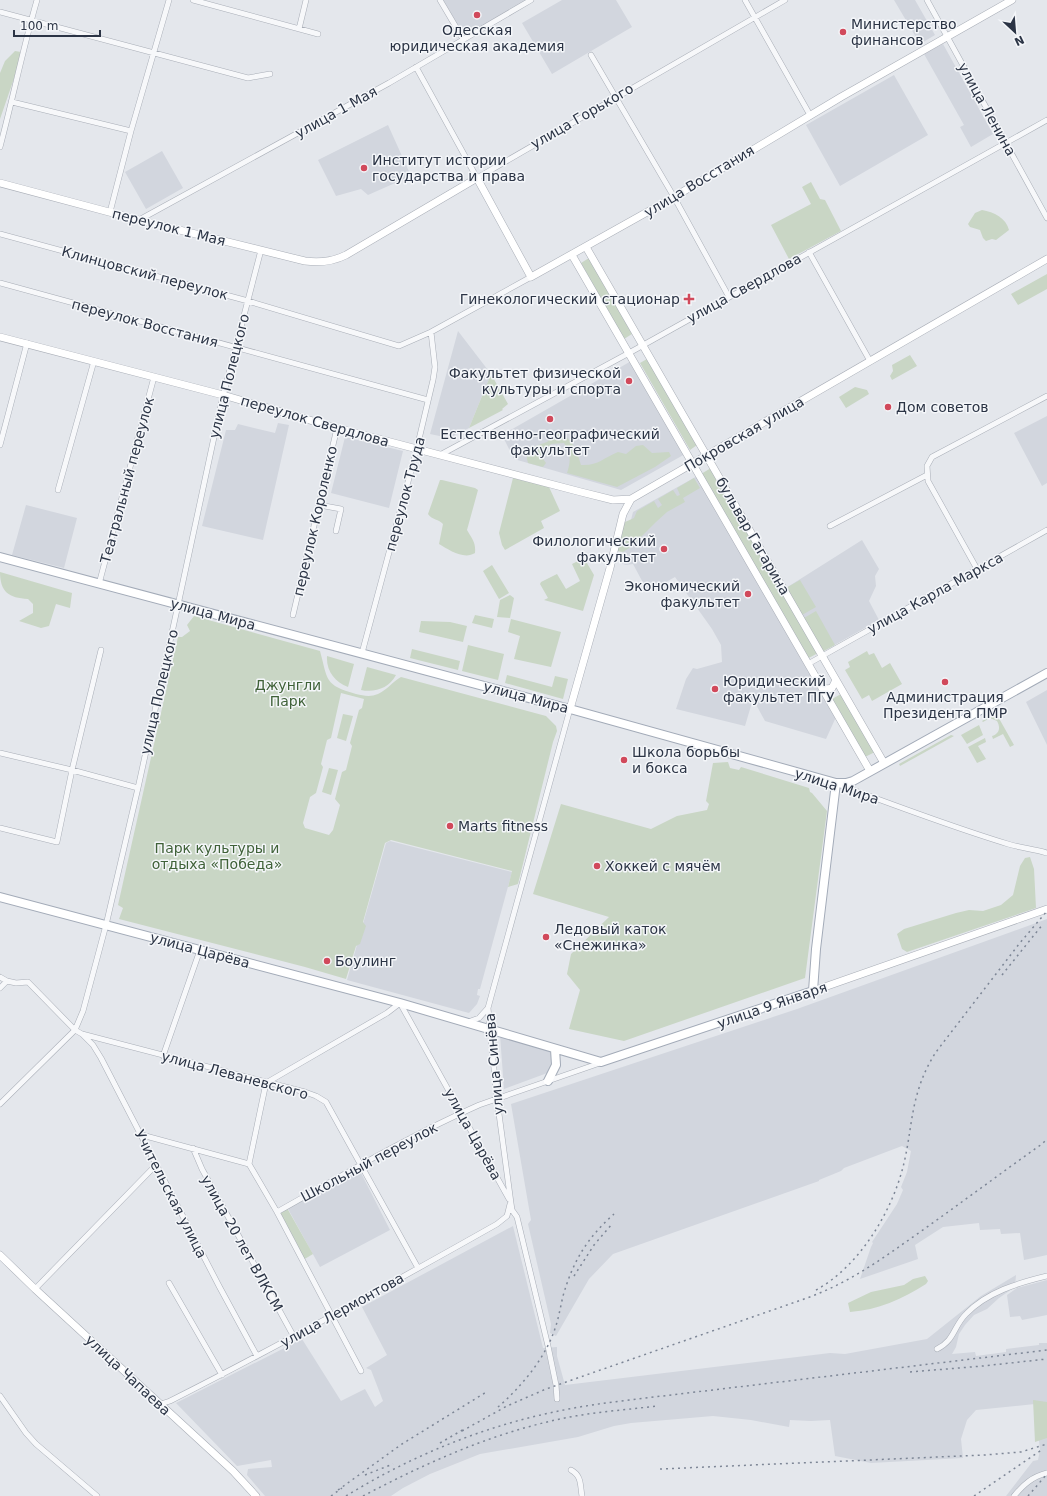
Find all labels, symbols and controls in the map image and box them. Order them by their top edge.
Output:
marker: Одесская юридическая академия [472,10,482,20]
scale bar [14,12,100,38]
north arrow [995,12,1035,52]
place label: Министерство финансов [851,16,956,48]
text: 100 m [20,19,58,33]
place label: Одесская юридическая академия [389,22,565,54]
marker: Министерство финансов [838,27,848,37]
text: N [1012,33,1026,48]
street label: улица Ленина [955,60,1019,158]
street label: улица Горького [528,80,636,152]
street label: улица 1 Мая [292,83,380,141]
street label: улица Восстания [641,142,757,220]
place label: Институт истории государства и права [372,152,525,184]
marker: Институт истории государства и права [359,163,369,173]
street label: переулок 1 Мая [111,205,227,249]
street label: Клинцовский переулок [60,243,230,303]
street label: улица Свердлова [684,250,804,326]
place label: Гинекологический стационар [460,291,680,307]
marker: Гинекологический стационар [683,293,695,305]
street label: переулок Восстания [70,296,220,350]
street label: улица Полецкого [206,312,252,440]
place label: Факультет физической культуры и спорта [449,365,621,397]
marker: Факультет физической культуры и спорта [624,376,634,386]
street label: переулок Свердлова [239,392,391,450]
street label: Покровская улица [681,393,807,475]
street label: Театральный переулок [97,395,157,566]
place label: Дом советов [896,399,989,415]
marker: Дом советов [883,402,893,412]
marker: Естественно-географический факультет [545,414,555,424]
place label: Естественно-географический факультет [440,426,660,458]
street label: переулок Труда [382,435,428,553]
street label: переулок Короленко [290,444,340,598]
street label: бульвар Гагарина [713,474,793,598]
place label: Филологический факультет [532,533,656,565]
marker: Филологический факультет [659,544,669,554]
street label: улица Карла Маркса [864,549,1006,637]
place label: Экономический факультет [625,578,740,610]
marker: Экономический факультет [743,589,753,599]
street label: улица Мира [169,595,257,633]
street label: улица Полецкого [137,628,181,756]
place label: Юридический факультет ПГУ [723,673,835,705]
park label: Джунгли Парк [255,677,321,709]
marker: Администрация Президента ПМР [940,677,950,687]
street label: улица Мира [482,678,570,716]
marker: Юридический факультет ПГУ [710,684,720,694]
place label: Администрация Президента ПМР [883,689,1007,721]
place label: Школа борьбы и бокса [632,744,740,776]
marker: Школа борьбы и бокса [619,755,629,765]
street label: улица Мира [793,765,881,807]
place label: Marts fitness [458,818,548,834]
marker: Marts fitness [445,821,455,831]
park label: Парк культуры и отдыха «Победа» [152,840,282,872]
place label: Хоккей с мячём [605,858,721,874]
marker: Хоккей с мячём [592,861,602,871]
place label: Ледовый каток «Снежинка» [554,921,666,953]
street label: улица Царёва [148,929,252,971]
marker: Ледовый каток «Снежинка» [541,932,551,942]
place label: Боулинг [335,953,396,969]
marker: Боулинг [322,956,332,966]
street label: улица 9 Января [715,979,829,1031]
street label: улица Синёва [482,1012,506,1116]
street label: улица Леваневского [160,1048,310,1102]
street label: улица Царёва [441,1085,505,1183]
street label: Школьный переулок [298,1119,440,1205]
street label: Учительская улица [132,1127,210,1261]
street label: улица 20 лет ВЛКСМ [198,1172,286,1314]
street label: улица Лермонтова [277,1269,407,1351]
street label: улица Чапаева [82,1332,174,1418]

